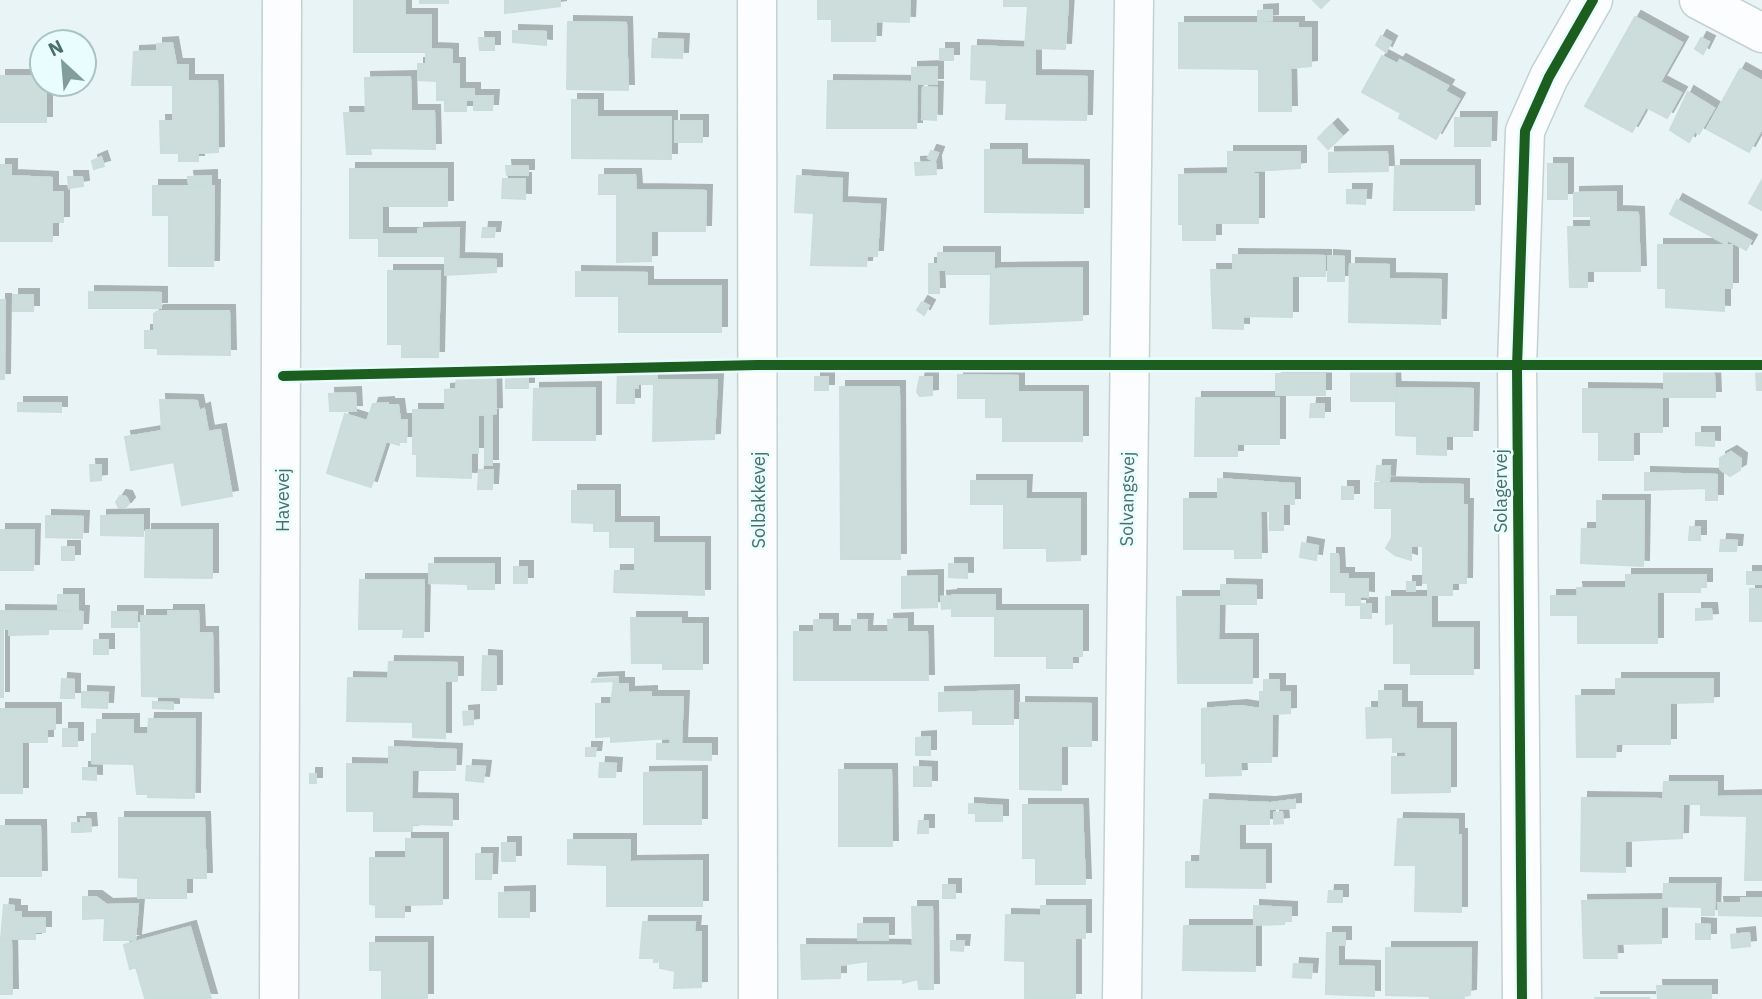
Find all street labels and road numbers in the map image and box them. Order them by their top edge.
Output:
street label: Solagervej [1489,449,1512,533]
street label: Solvangsvej [1115,451,1139,547]
street label: Solbakkevej [747,452,770,548]
street label: Havevej [271,468,294,532]

